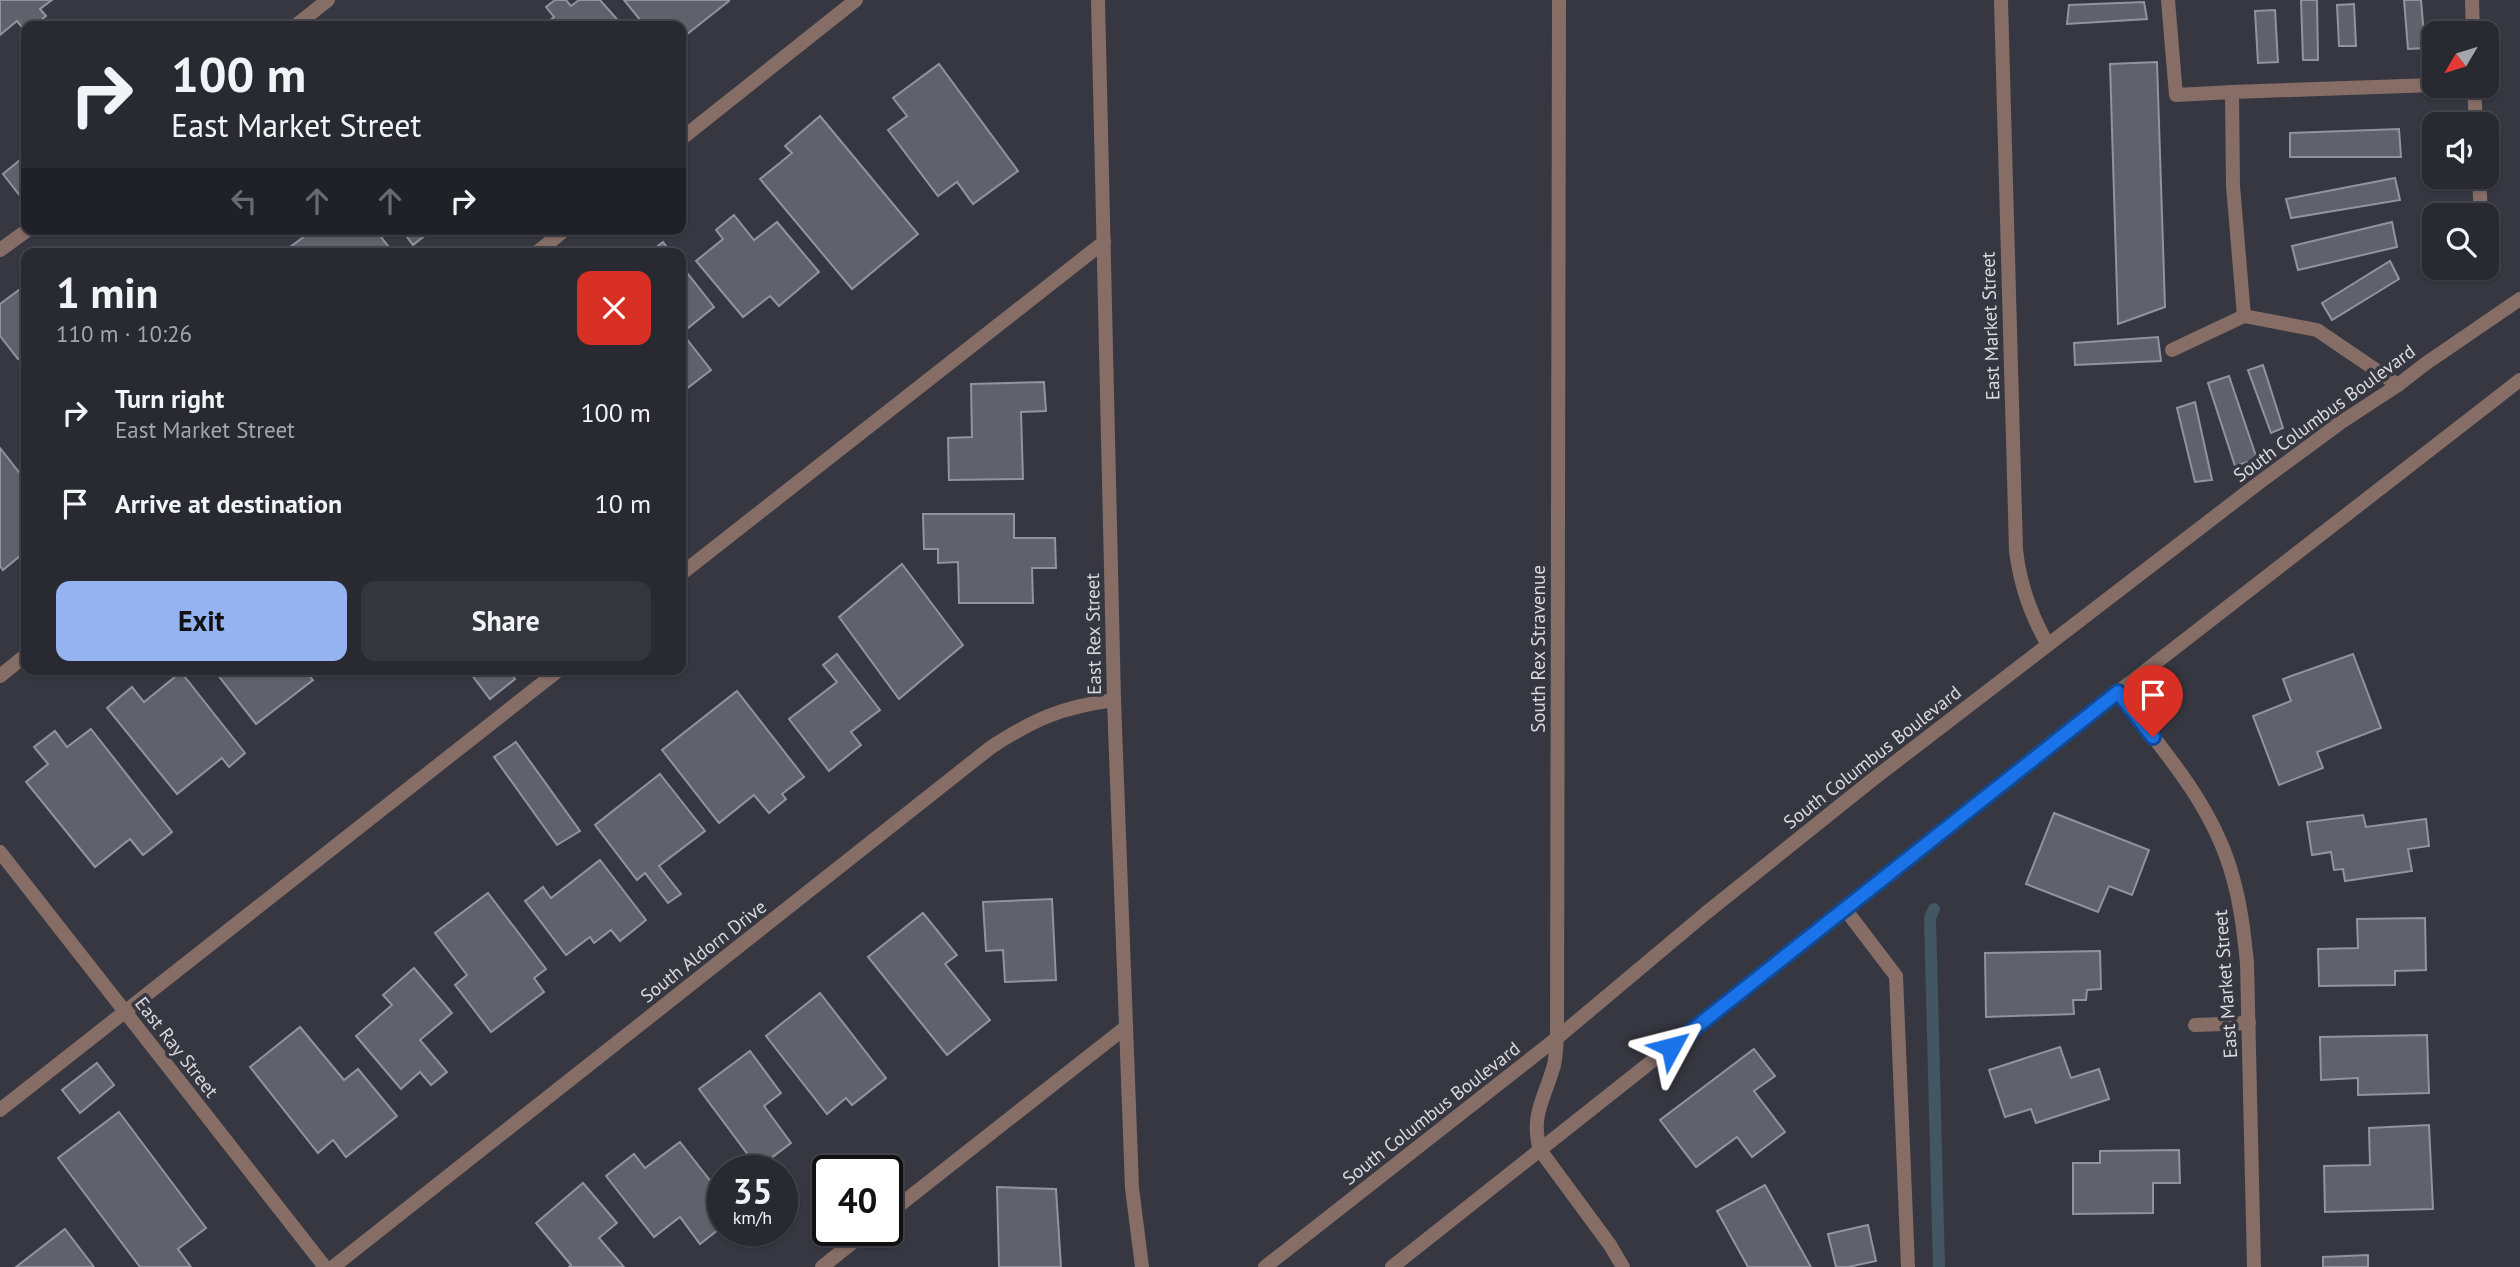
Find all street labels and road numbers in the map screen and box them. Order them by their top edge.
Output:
street label: East Market Street [1975,251,2005,401]
street label: South Columbus Boulevard [2228,339,2420,487]
street label: South Rex Stravenue [1526,565,1550,733]
street label: East Rex Street [1080,572,1106,695]
street label: South Columbus Boulevard [1778,680,1966,834]
street label: South Aldorn Drive [635,894,771,1008]
street label: East Market Street [2208,908,2242,1059]
street label: East Ray Street [130,992,224,1103]
street label: South Columbus Boulevard [1337,1036,1525,1190]

